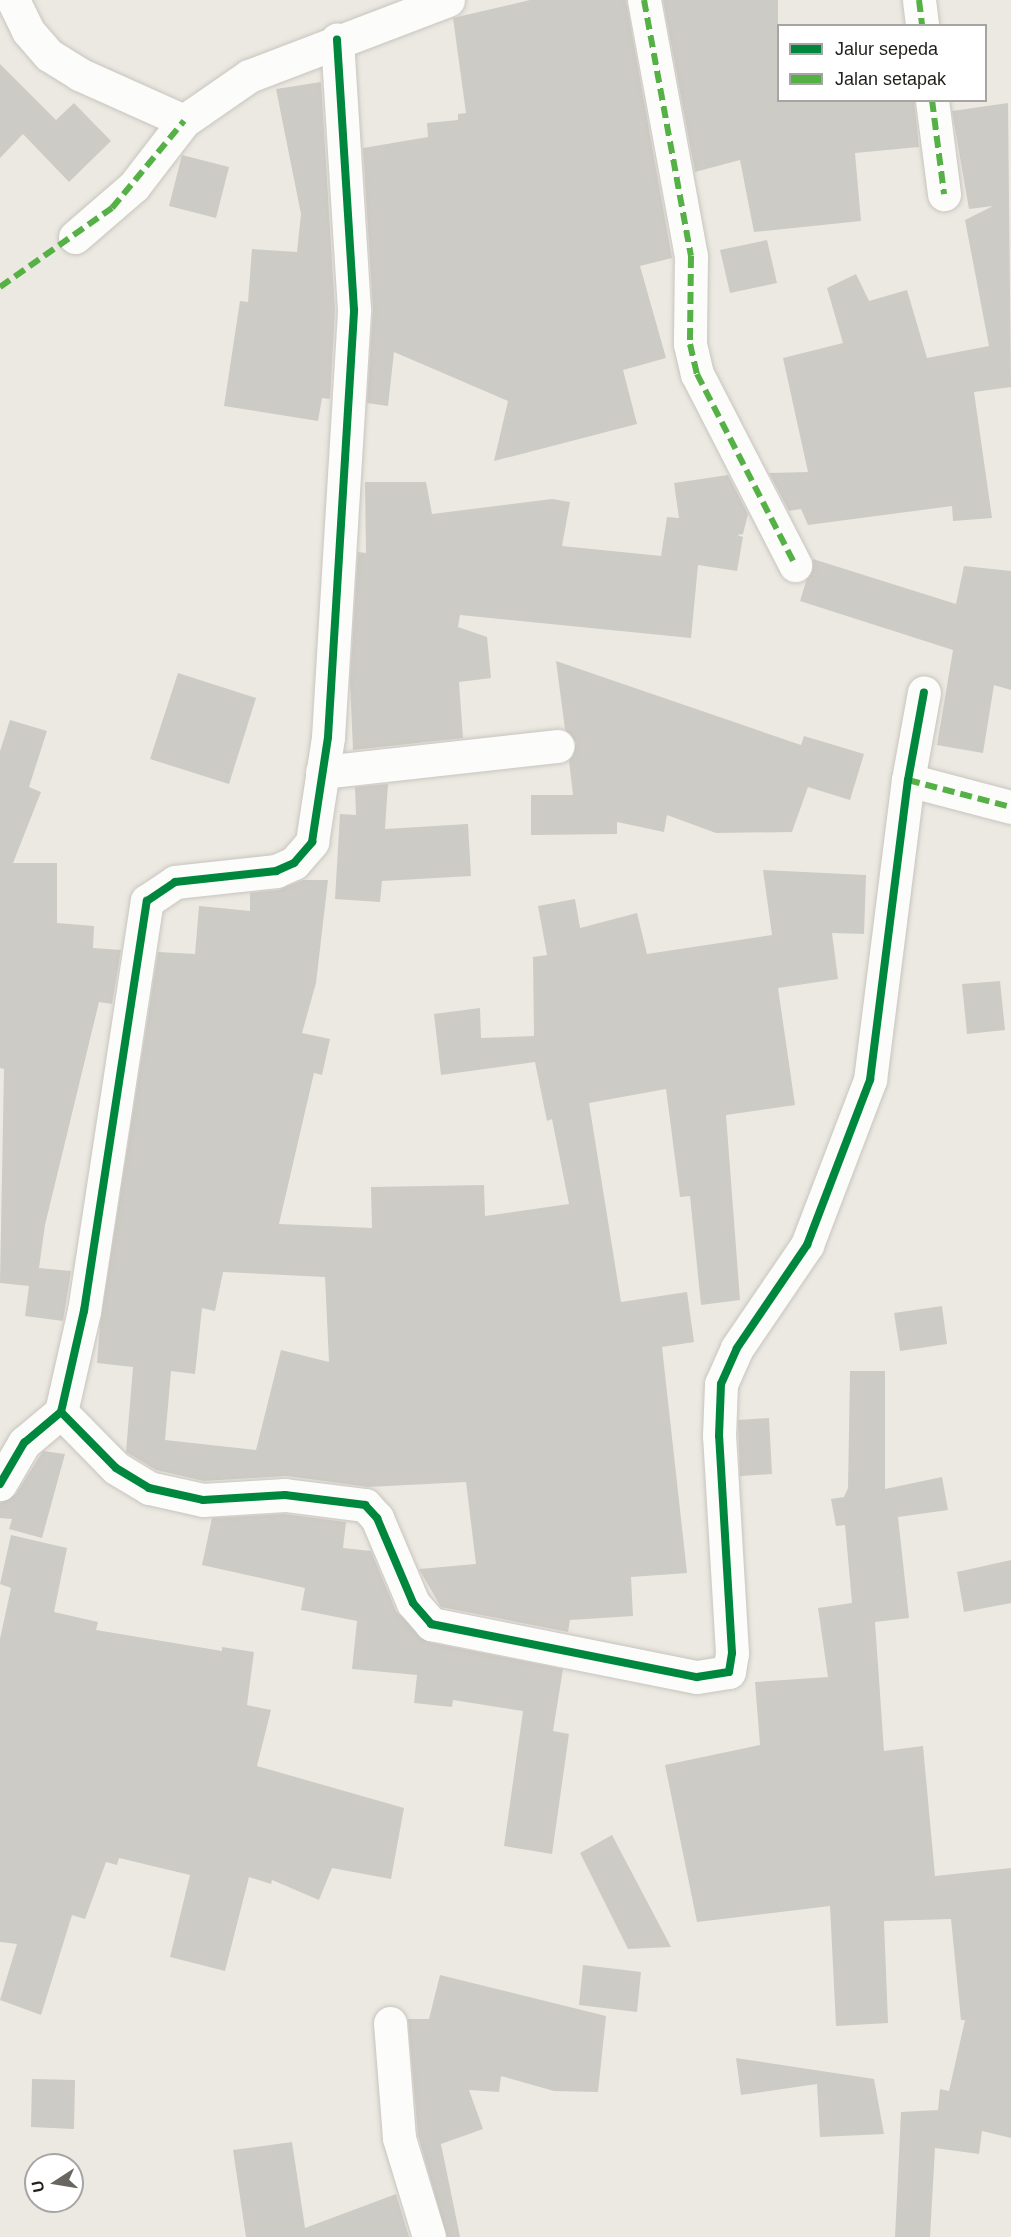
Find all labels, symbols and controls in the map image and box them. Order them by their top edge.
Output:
legend [777,24,987,102]
text: Jalur sepeda [835,39,938,59]
text: Jalan setapak [835,69,946,89]
north arrow [24,2153,84,2213]
text: U [28,2179,47,2194]

